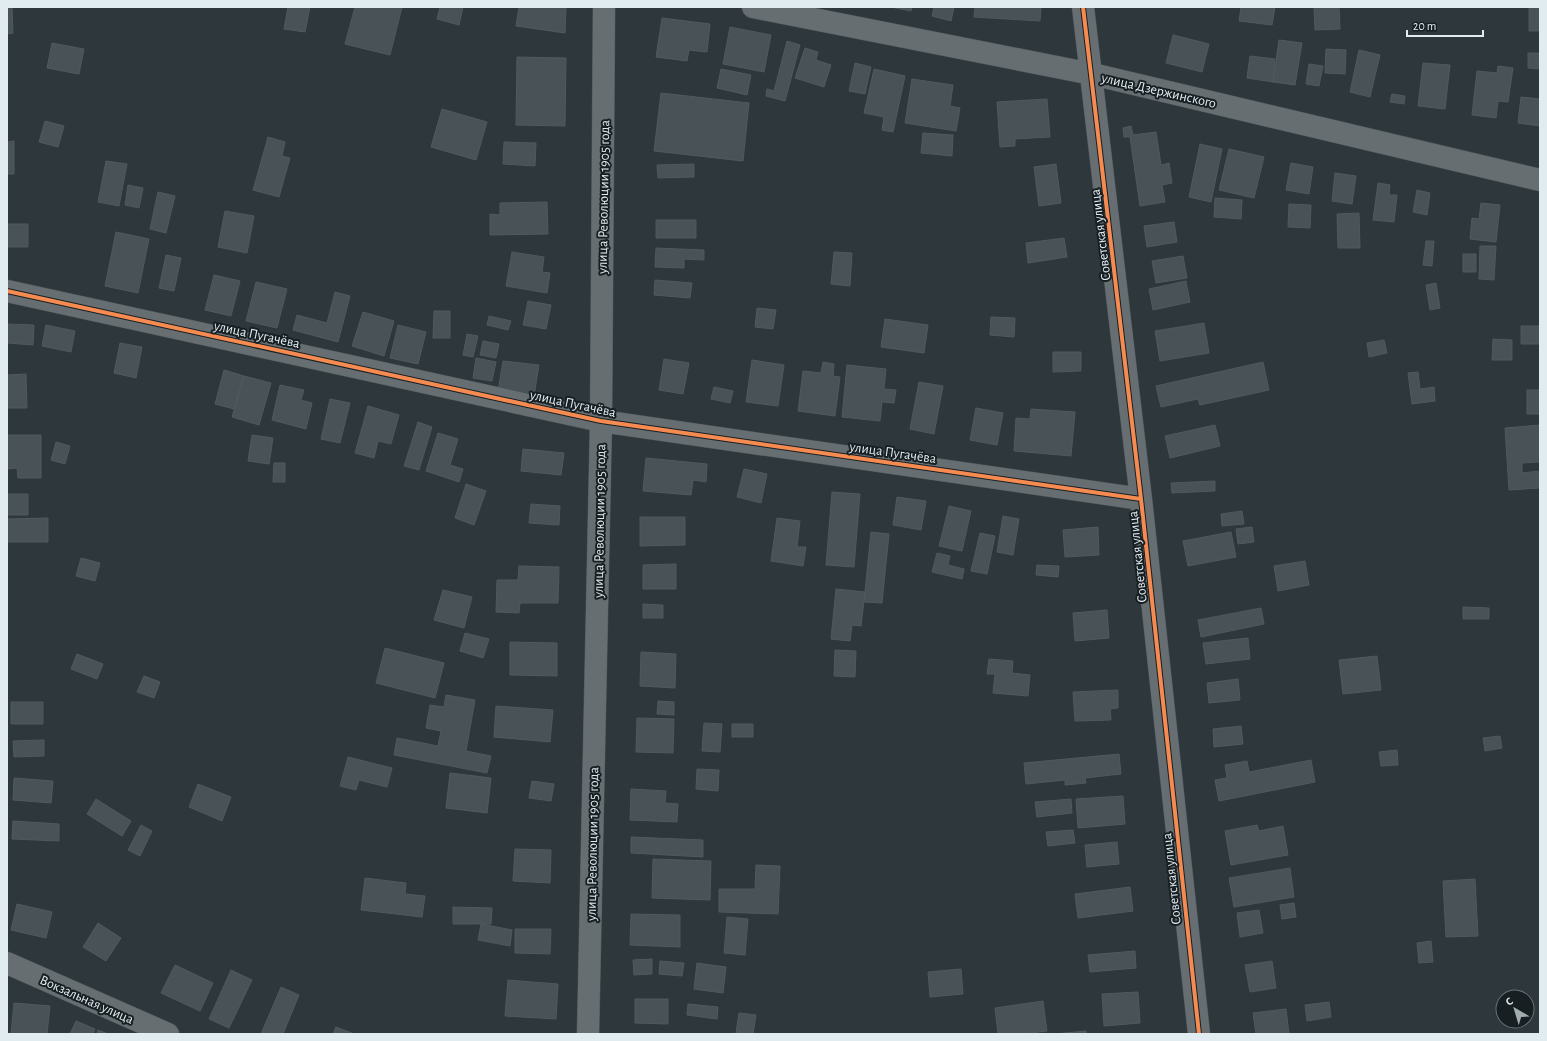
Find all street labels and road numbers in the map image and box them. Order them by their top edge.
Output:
street label: улица Дзержинского [1099,71,1218,111]
street label: улица Революции 1905 года [596,119,612,275]
street label: Советская улица [1088,188,1114,281]
street label: улица Пугачёва [212,319,302,351]
street label: улица Пугачёва [528,388,618,420]
street label: улица Пугачёва [848,440,938,466]
street label: улица Революции 1905 года [592,443,608,599]
street label: Советская улица [1126,510,1150,603]
street label: улица Революции 1905 года [585,766,601,922]
street label: Советская улица [1160,832,1184,925]
street label: Вокзальная улица [38,973,136,1027]

